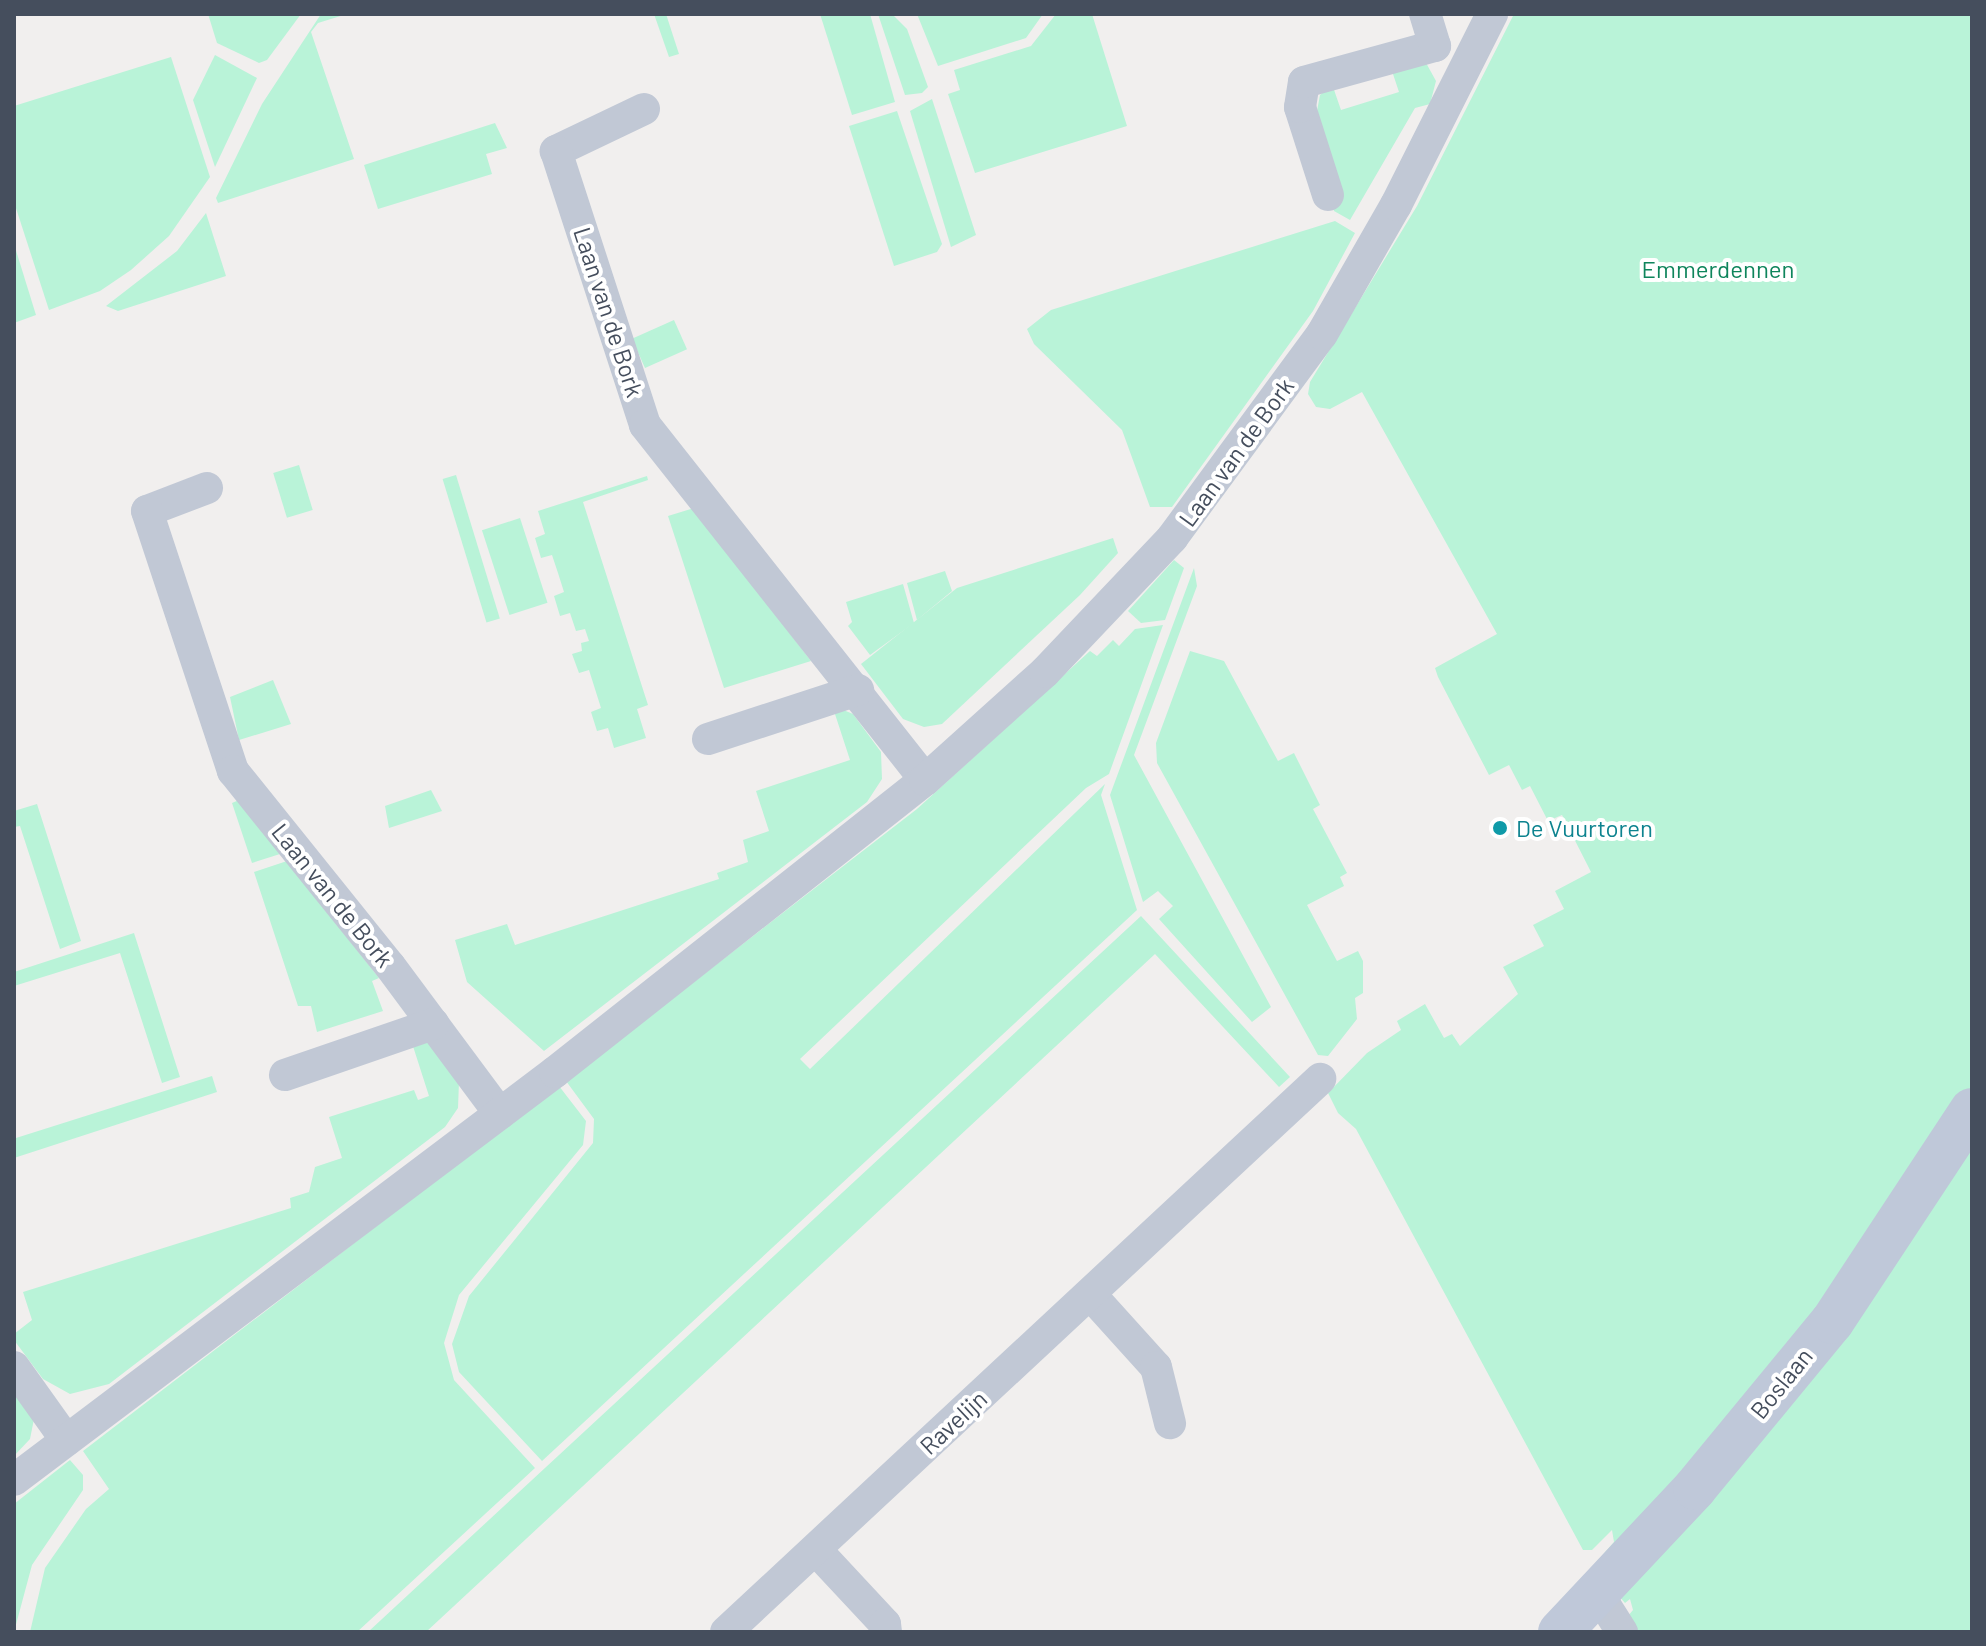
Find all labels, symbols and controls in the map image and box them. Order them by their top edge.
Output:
street label: Laan van de Bork [568,224,650,400]
park label: Emmerdennen [1642,255,1794,283]
street label: Laan van de Bork [1172,372,1300,532]
place label: De Vuurtoren [1516,814,1653,842]
street label: Laan van de Bork [266,817,400,973]
marker: De Vuurtoren [1491,819,1509,837]
street label: Boslaan [1744,1342,1818,1424]
street label: Ravelijn [914,1384,992,1460]

